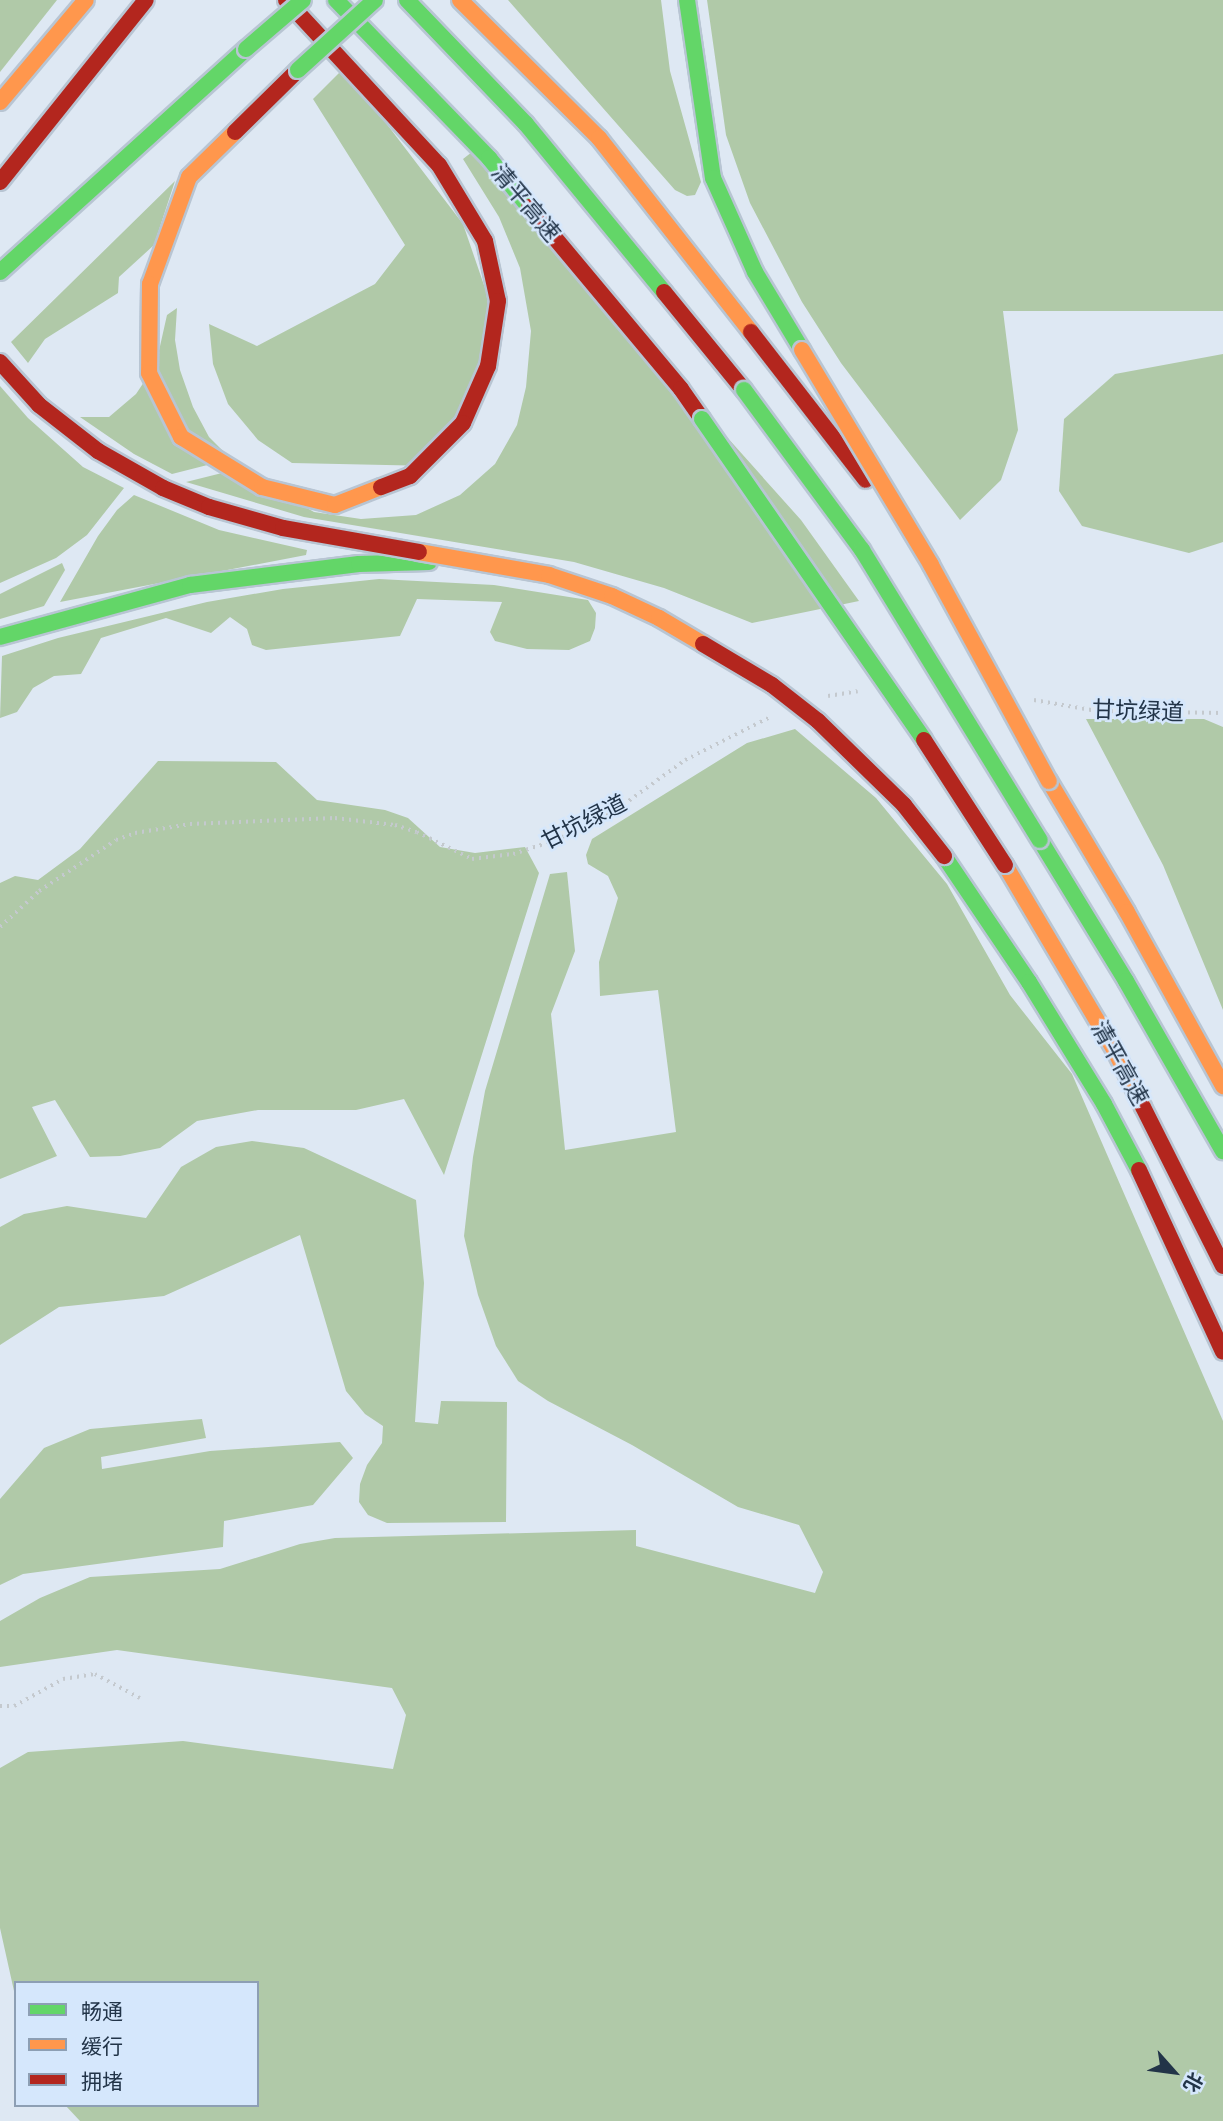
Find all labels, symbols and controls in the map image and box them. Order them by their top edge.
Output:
street label: 清平高速 [486,159,566,247]
street label: 甘坑绿道 [1092,696,1184,726]
street label: 甘坑绿道 [537,789,631,855]
street label: 清平高速 [1086,1016,1154,1110]
legend [14,1981,259,2107]
text: 畅通 [81,1999,123,2024]
text: 缓行 [81,2034,123,2059]
north arrow [1139,2037,1209,2107]
text: 北 [1178,2068,1208,2096]
text: 拥堵 [81,2069,123,2094]

